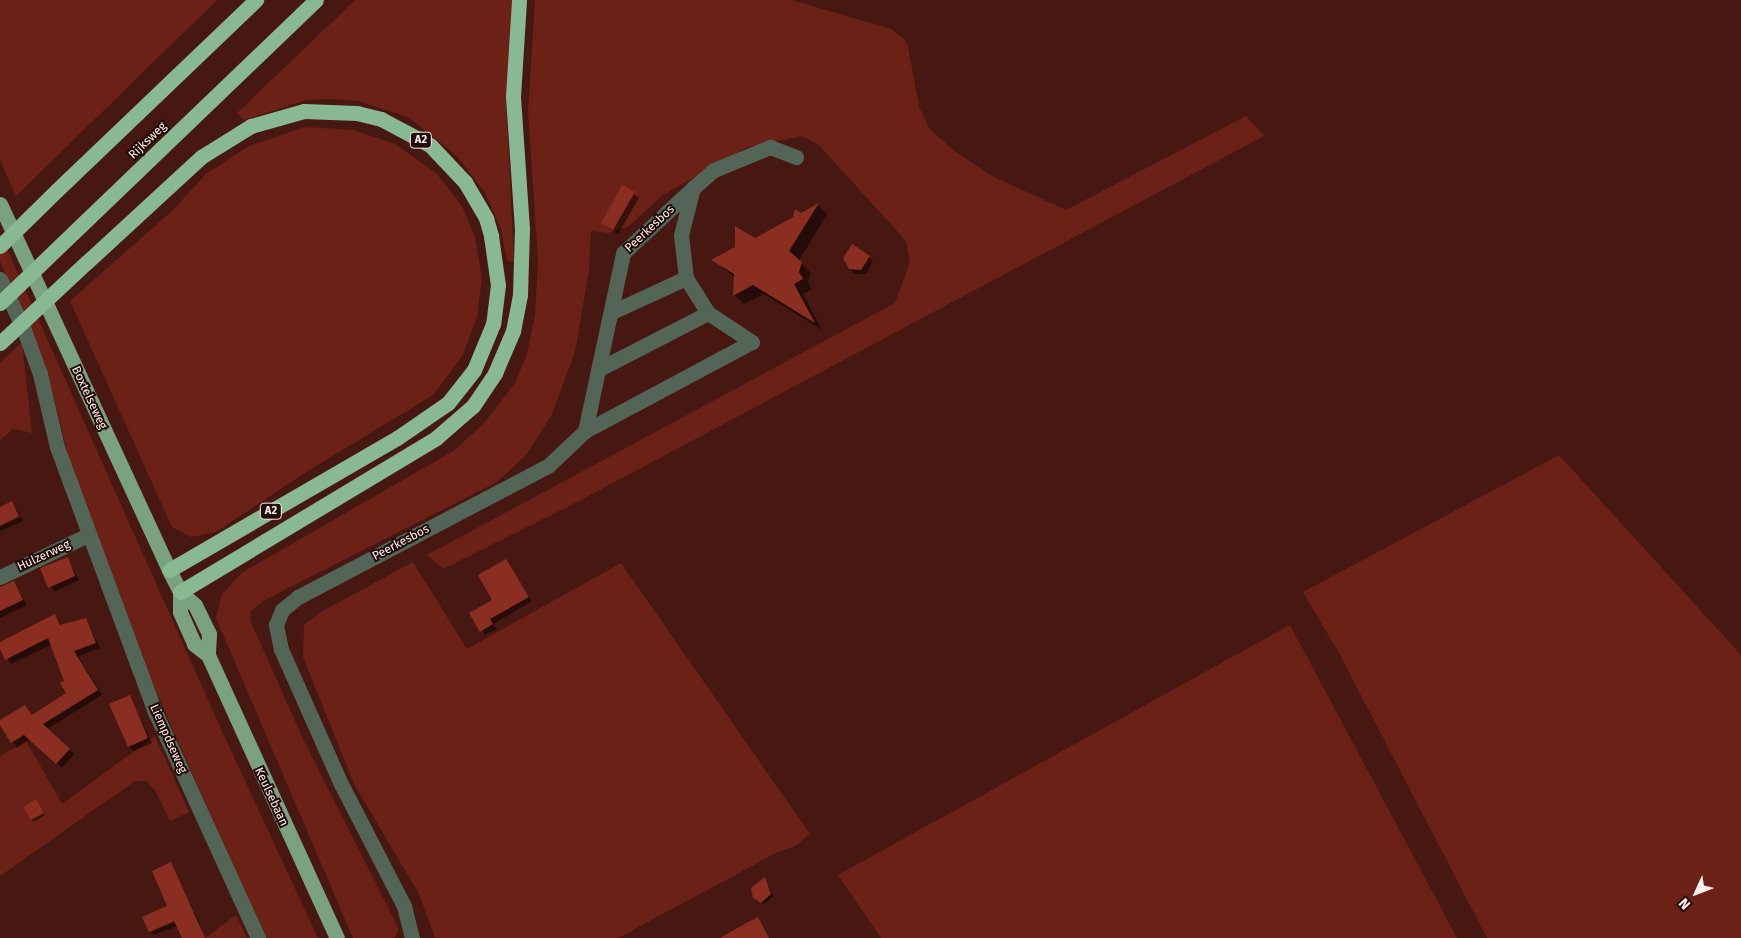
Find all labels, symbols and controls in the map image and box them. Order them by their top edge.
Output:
street label: Rijksweg [126,119,170,163]
road number: A2 [410,132,432,148]
street label: Peerkesbos [622,203,678,255]
street label: Boxtelseweg [68,364,110,432]
road number: A2 [260,502,282,520]
street label: Peerkesbos [370,522,432,564]
street label: Hulzerweg [15,538,73,574]
street label: Liempdseweg [146,702,190,776]
street label: Keulsebaan [251,765,291,829]
north arrow [1671,868,1721,918]
text: N [1675,894,1694,913]

